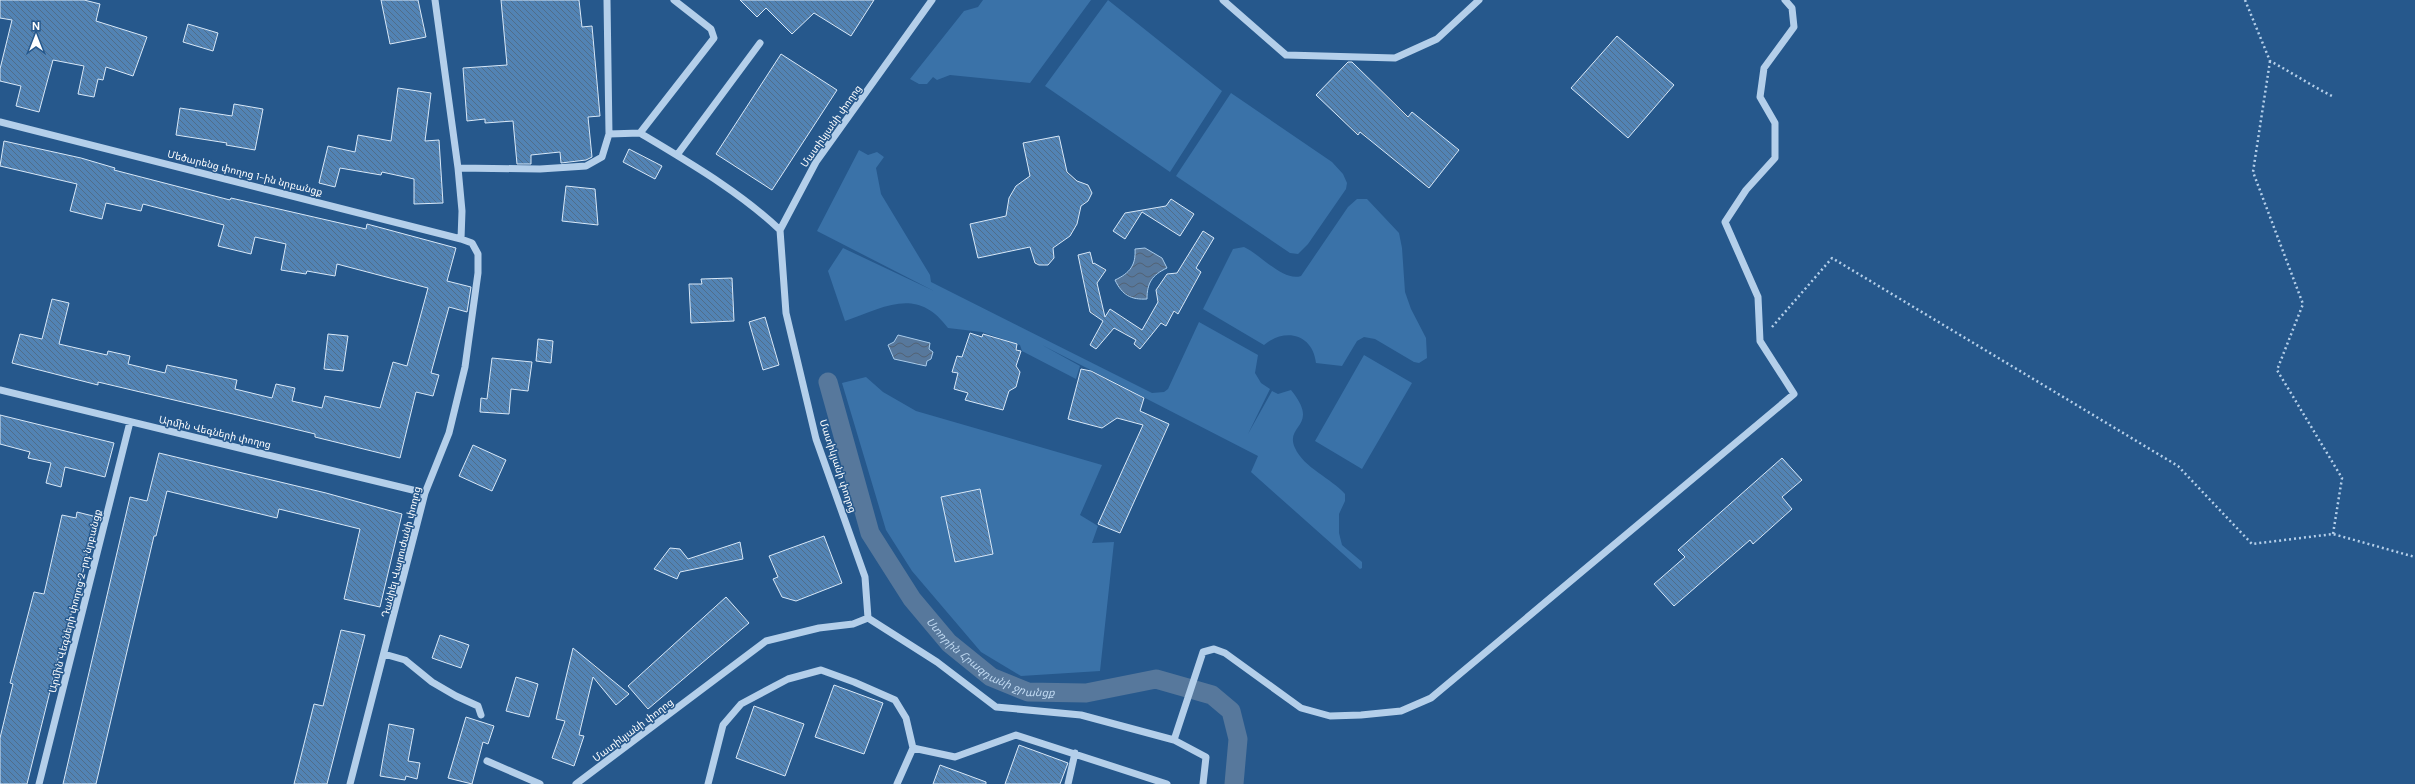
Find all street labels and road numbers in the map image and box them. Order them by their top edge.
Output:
street label: Մատիկյանի փողոց [798,82,864,170]
street label: Մեծարենց փողոց 1-ին նրբանցք [166,147,324,199]
street label: Արմին Վեգների փողոց [158,413,272,451]
street label: Մատիկյանի փողոց [817,418,859,514]
street label: Դանիել Վարուժանի փողոց [378,485,424,619]
street label: Արմին Վեգների փողոց 2-րդ նրբանցք [46,508,104,694]
street label: Մատիկյանի փողոց [590,695,676,765]

